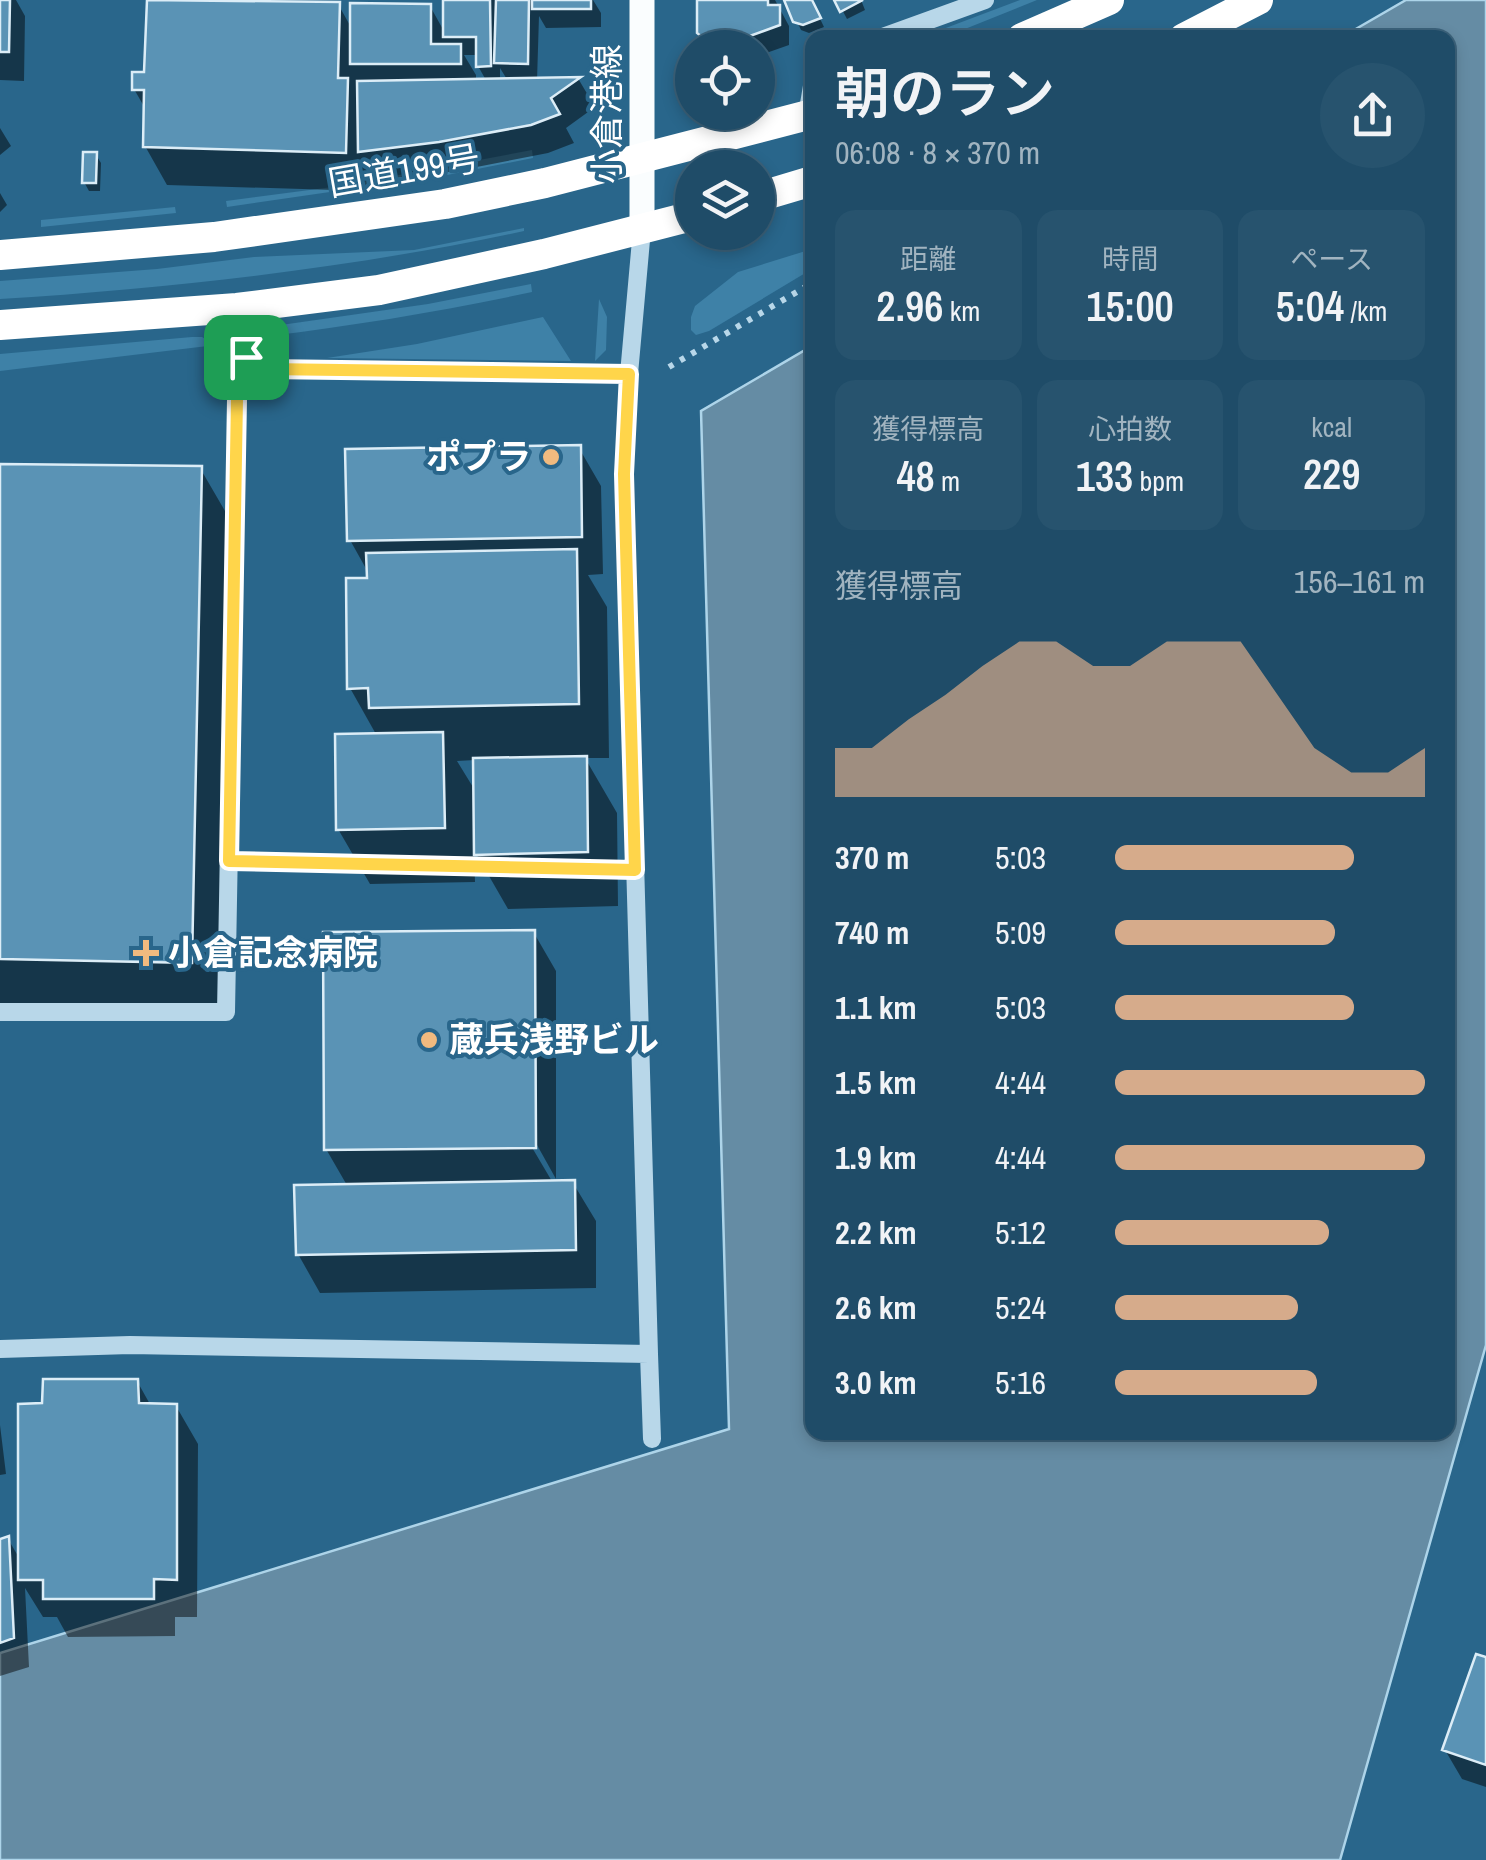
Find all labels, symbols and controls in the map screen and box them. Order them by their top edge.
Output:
map controls [675,30,775,250]
button: locate [675,30,775,130]
street label: 小倉港線 [583,44,630,184]
text: 朝のラン [835,56,1055,130]
button: share [1320,63,1425,168]
text: 06:08 · 8 × 370 m [835,131,1040,174]
street label: 国道199号 [325,134,483,207]
button: layers [675,150,775,250]
text: 距離 [900,240,956,278]
text: 時間 [1102,240,1158,278]
text: ペース [1290,240,1373,278]
text: 2.96 [876,278,943,334]
text: 15:00 [1086,278,1174,334]
text: 5:04 [1276,278,1344,334]
text: km [943,292,980,330]
text: /km [1344,292,1388,330]
pin [204,315,289,400]
icon: arrive [219,330,274,385]
text: kcal [1311,408,1352,446]
text: 獲得標高 [872,410,984,448]
text: 心拍数 [1088,410,1172,448]
place label: ポプラ [426,433,531,480]
marker: ポプラ [540,446,562,468]
text: 229 [1303,446,1360,502]
text: 48 [896,448,935,504]
text: 133 [1076,448,1133,504]
text: m [935,462,960,500]
text: bpm [1133,462,1184,500]
text: 156–161 m [1294,560,1425,603]
text: 獲得標高 [835,564,963,607]
text: 370 m [835,836,909,879]
text: 5:03 [995,836,1046,879]
text: 740 m [835,911,909,954]
text: 5:09 [995,911,1046,954]
place label: 小倉記念病院 [168,929,378,976]
marker: 小倉記念病院 [133,940,159,966]
text: 1.1 km [835,986,917,1029]
text: 5:03 [995,986,1046,1029]
place label: 蔵兵浅野ビル [449,1016,659,1063]
marker: 蔵兵浅野ビル [418,1029,440,1051]
text: 1.5 km [835,1061,917,1104]
text: 4:44 [995,1061,1046,1104]
text: 1.9 km [835,1136,917,1179]
text: 4:44 [995,1136,1046,1179]
text: 2.2 km [835,1211,917,1254]
text: 5:12 [995,1211,1046,1254]
text: 2.6 km [835,1286,917,1329]
text: 5:24 [995,1286,1046,1329]
text: 3.0 km [835,1361,917,1404]
text: 5:16 [995,1361,1046,1404]

